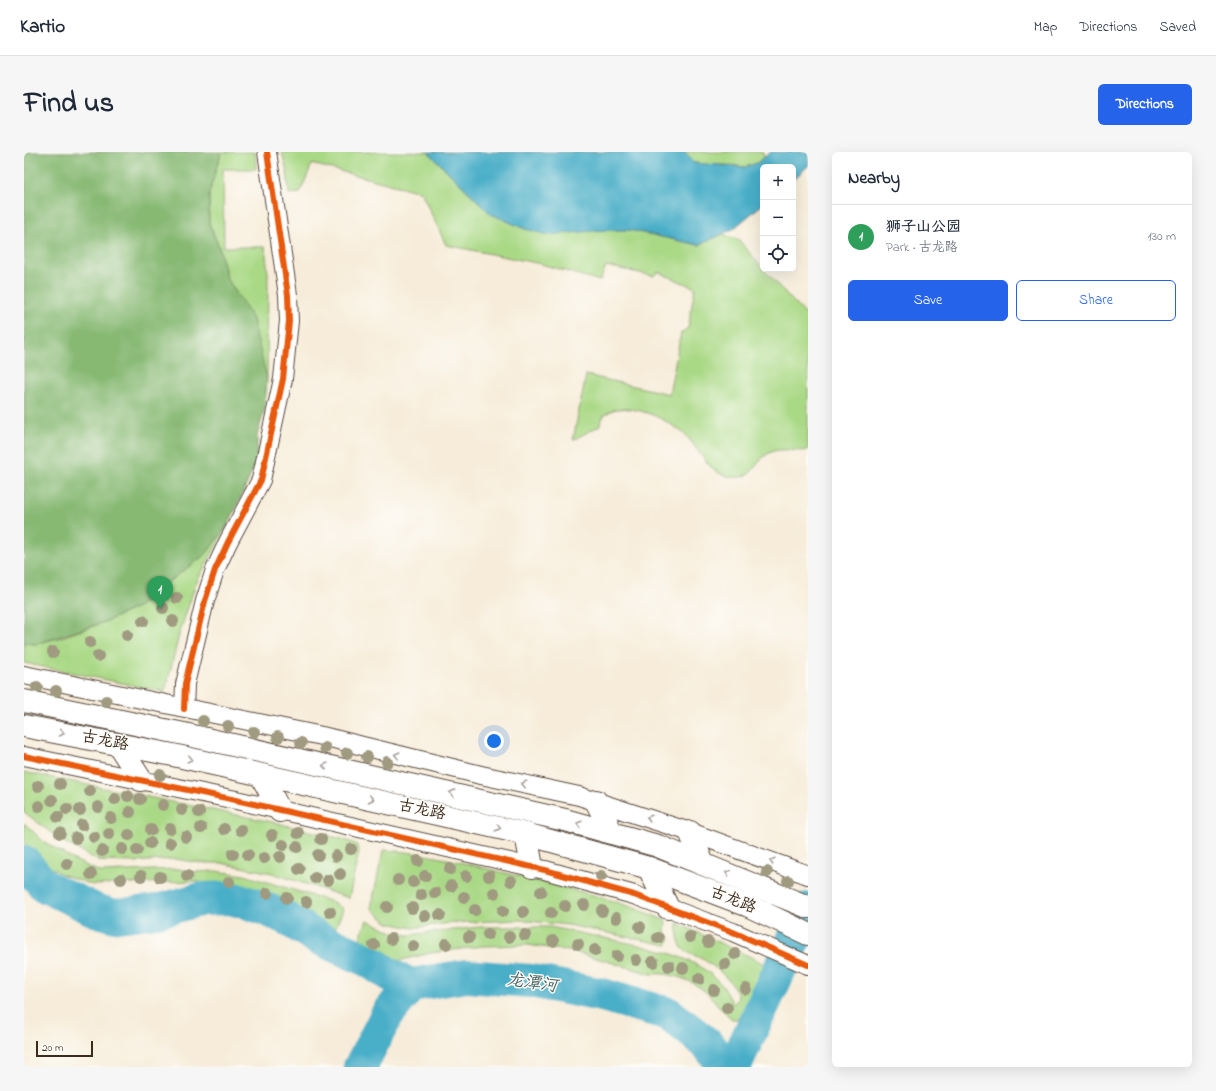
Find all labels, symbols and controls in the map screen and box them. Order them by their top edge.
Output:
text: Kartio [20,14,65,41]
text: Map [1034,17,1057,38]
text: Directions [1079,17,1137,38]
text: Saved [1159,17,1196,38]
text: Find us [24,84,114,125]
button: Directions [1098,84,1192,125]
map controls [760,164,796,272]
button: + [760,164,796,200]
text: Nearby [848,166,900,191]
button: − [760,200,796,236]
text: 狮子山公园 [886,216,961,238]
text: 1 [859,227,863,246]
text: 130 m [1148,227,1176,246]
button: locate [760,236,796,272]
text: Park · 古龙路 [886,238,958,257]
button: Save [848,280,1008,321]
button: Share [1016,280,1176,321]
pin: 1 [147,576,173,609]
street label: 古龙路 [79,725,131,757]
one-way arrow [59,728,65,737]
your location [484,731,504,751]
one-way arrow [394,751,401,760]
one-way arrow [187,754,193,762]
one-way arrow [322,762,328,770]
one-way arrow [520,780,527,789]
one-way arrow [449,790,455,798]
street label: 古龙路 [396,793,448,827]
one-way arrow [368,795,374,803]
one-way arrow [646,814,653,823]
one-way arrow [575,820,582,829]
one-way arrow [495,823,501,831]
one-way arrow [768,857,775,866]
one-way arrow [725,870,732,878]
street label: 古龙路 [706,880,760,920]
water label: 龙潭河 [505,967,562,999]
scale bar [36,1039,93,1058]
text: 20 m [42,1040,64,1056]

